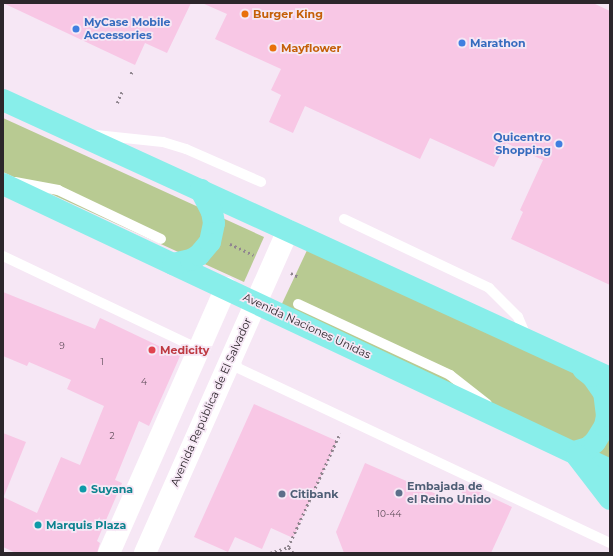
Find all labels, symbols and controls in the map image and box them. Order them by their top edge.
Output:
place label: Burger King [253,7,323,21]
marker: Burger King [240,9,250,19]
place label: MyCase Mobile Accessories [84,16,171,42]
marker: MyCase Mobile Accessories [71,24,81,34]
place label: Marathon [470,36,526,50]
marker: Marathon [457,38,467,48]
place label: Mayflower [281,41,341,55]
marker: Mayflower [268,43,278,53]
place label: Quicentro Shopping [493,131,551,157]
marker: Quicentro Shopping [554,139,564,149]
street label: Avenida Naciones Unidas [241,291,373,361]
street label: Avenida República de El Salvador [168,316,254,488]
house number: 9 [59,341,65,351]
place label: Medicity [160,343,209,357]
marker: Medicity [147,345,157,355]
house number: 1 [100,357,104,367]
house number: 4 [141,377,147,387]
house number: 2 [109,431,115,441]
place label: Embajada de el Reino Unido [407,480,491,506]
place label: Suyana [91,482,133,496]
marker: Suyana [78,484,88,494]
place label: Citibank [290,487,338,501]
marker: Embajada de el Reino Unido [394,488,404,498]
marker: Citibank [277,489,287,499]
house number: 10-44 [377,509,401,519]
place label: Marquis Plaza [46,518,126,532]
marker: Marquis Plaza [33,520,43,530]

